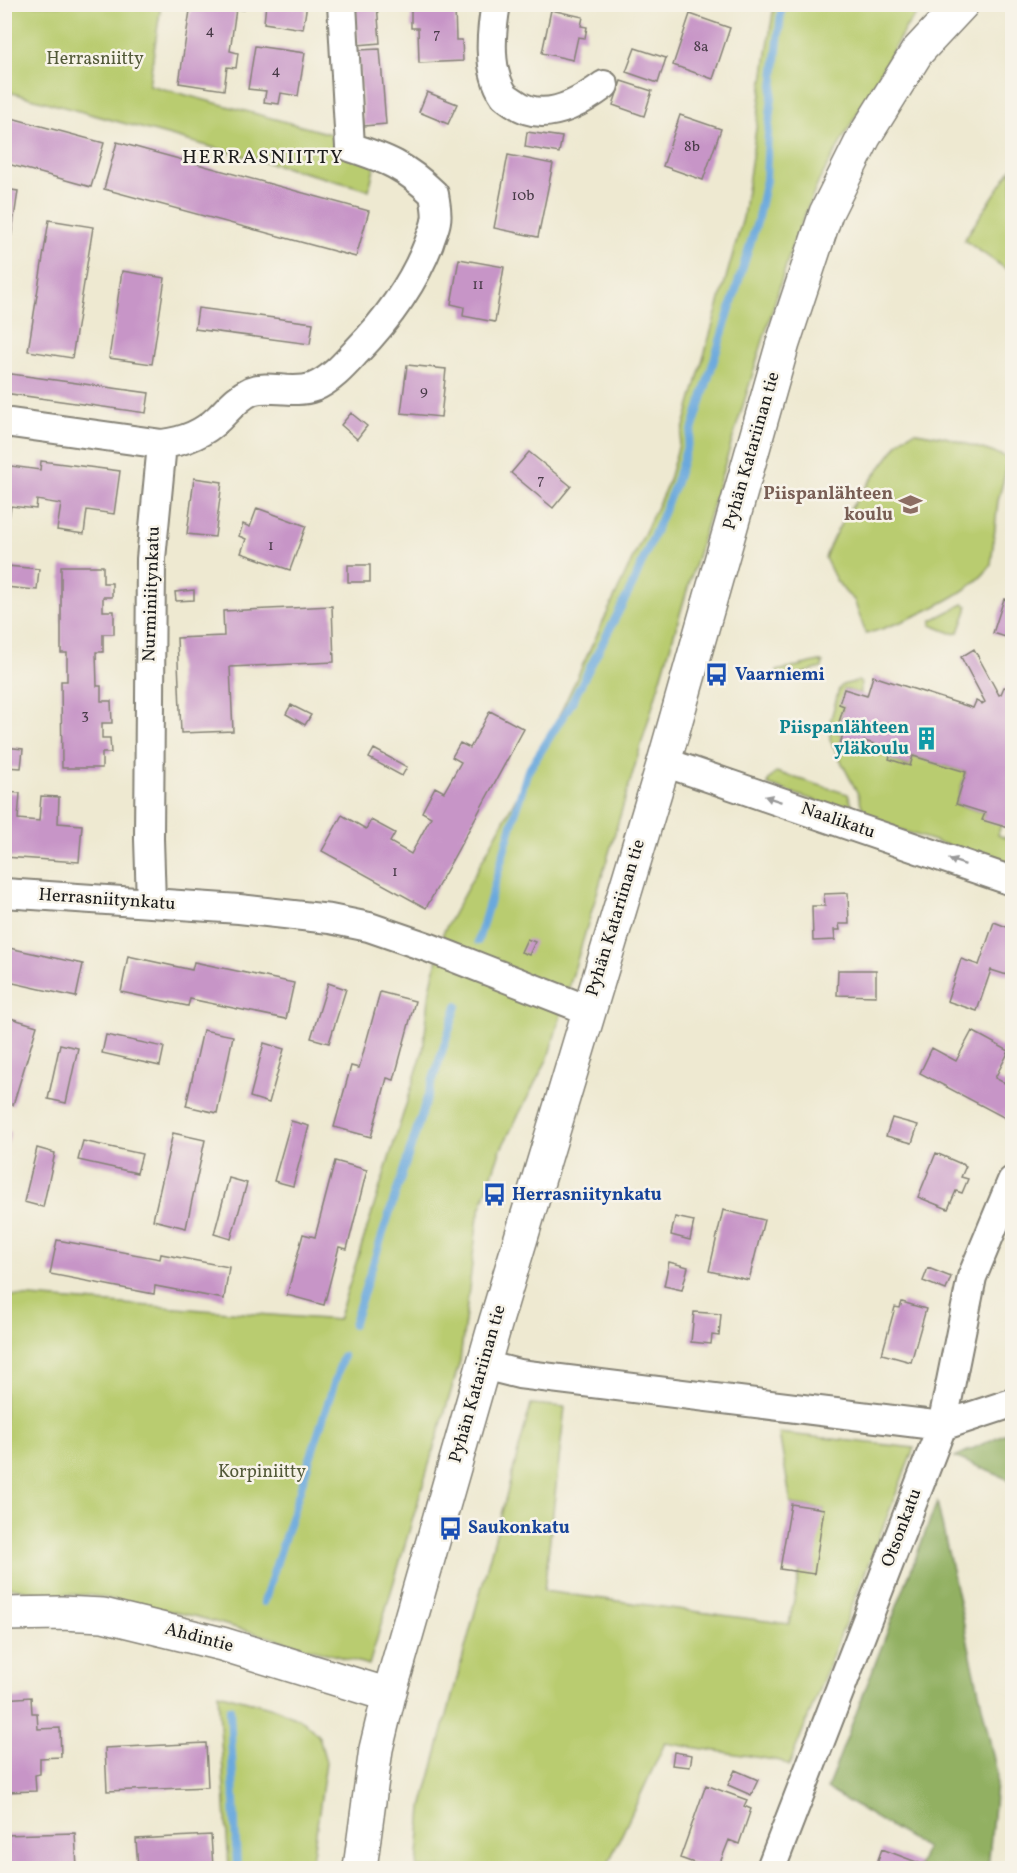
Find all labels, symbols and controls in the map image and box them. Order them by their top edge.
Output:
house number: 4 [206,21,215,42]
house number: 7 [433,24,441,45]
house number: 8a [693,37,709,58]
park label: Herrasniitty [46,47,144,72]
house number: 4 [272,61,281,82]
house number: 8b [684,137,700,158]
district label: HERRASNIITTY [182,144,344,172]
house number: 10b [511,186,535,207]
house number: 11 [472,275,484,296]
street label: Pyhän Katariinan tie [718,369,786,533]
house number: 9 [420,381,428,402]
house number: 7 [537,470,545,491]
place label: Piispanlähteen koulu [763,482,893,528]
school or university icon: Piispanlähteen koulu [898,491,924,517]
street label: Nurminiitynkatu [137,526,167,662]
house number: 1 [268,536,274,557]
bus stop icon: Vaarniemi [704,662,730,688]
place label: Vaarniemi [735,663,825,688]
house number: 3 [81,705,89,726]
place label: Piispanlähteen yläkoulu [779,716,909,762]
building icon: Piispanlähteen yläkoulu [914,725,940,751]
one-way arrow [764,793,782,803]
street label: Naalikatu [797,797,879,845]
street label: Pyhän Katariinan tie [580,836,652,1000]
one-way arrow [948,856,966,866]
house number: 1 [392,862,398,883]
street label: Herrasniitynkatu [38,883,176,917]
bus stop icon: Herrasniitynkatu [481,1182,507,1208]
place label: Herrasniitynkatu [512,1183,662,1208]
street label: Pyhän Katariinan tie [444,1302,512,1466]
park label: Korpiniitty [218,1460,306,1485]
street label: Otsonkatu [876,1485,928,1571]
bus stop icon: Saukonkatu [437,1515,463,1541]
place label: Saukonkatu [468,1516,570,1541]
street label: Ahdintie [162,1617,236,1659]

